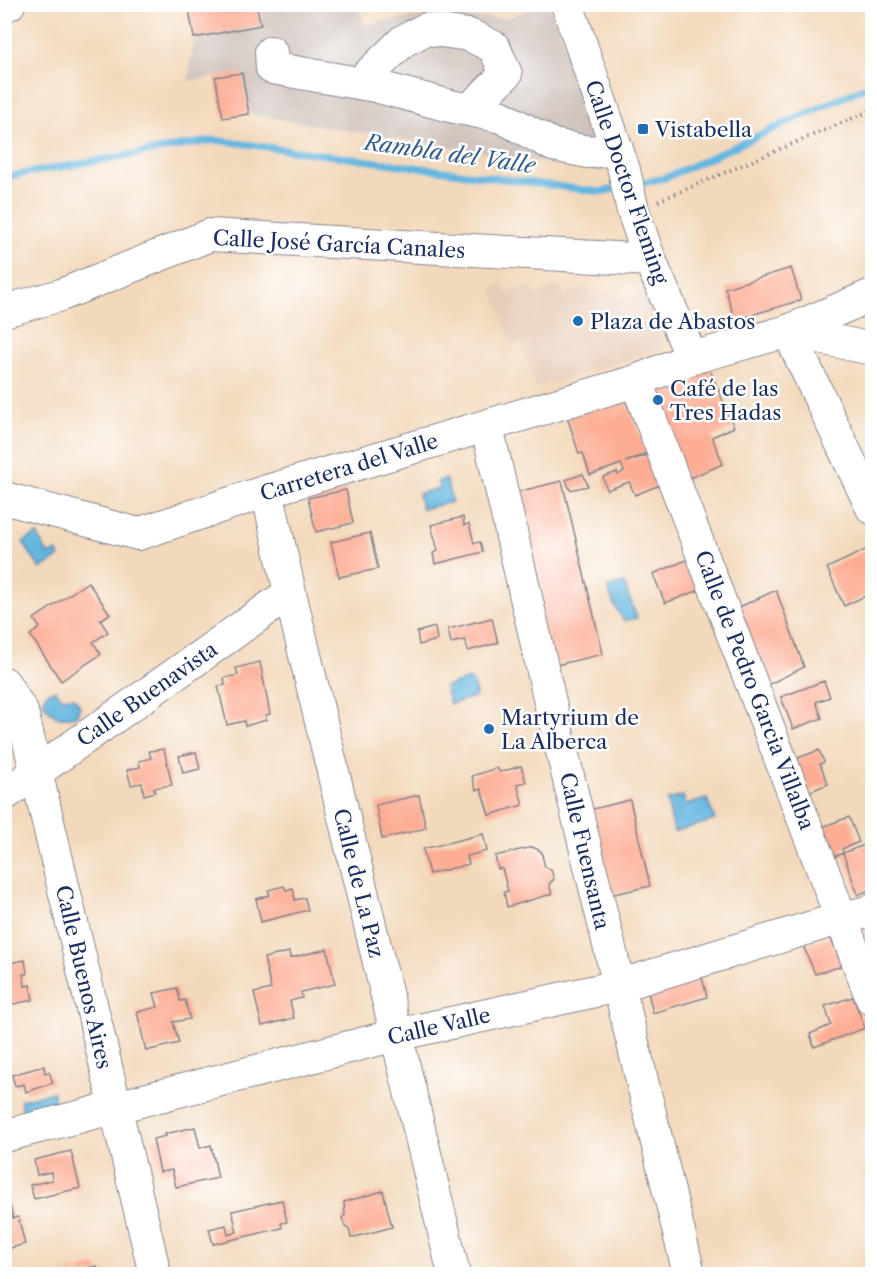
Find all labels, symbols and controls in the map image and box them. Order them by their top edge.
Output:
street label: Calle Doctor Fleming [580,77,674,288]
place label: Vistabella [654,117,753,142]
marker: Vistabella [636,122,650,136]
water label: Rambla del Valle [361,128,538,180]
street label: Calle José García Canales [212,225,466,263]
place label: Plaza de Abastos [590,309,756,334]
marker: Plaza de Abastos [571,314,585,328]
place label: Café de las Tres Hadas [670,376,781,425]
marker: Café de las Tres Hadas [651,393,665,407]
street label: Carretera del Valle [257,428,441,506]
street label: Calle de Pedro Garcia Villalba [690,547,820,834]
street label: Calle Buenavista [72,636,223,752]
place label: Martyrium de La Alberca [501,705,639,754]
marker: Martyrium de La Alberca [482,722,496,736]
street label: Calle Fuensanta [555,770,615,933]
street label: Calle de La Paz [328,806,390,960]
street label: Calle Buenos Aires [51,883,117,1071]
street label: Calle Valle [385,1002,493,1050]

